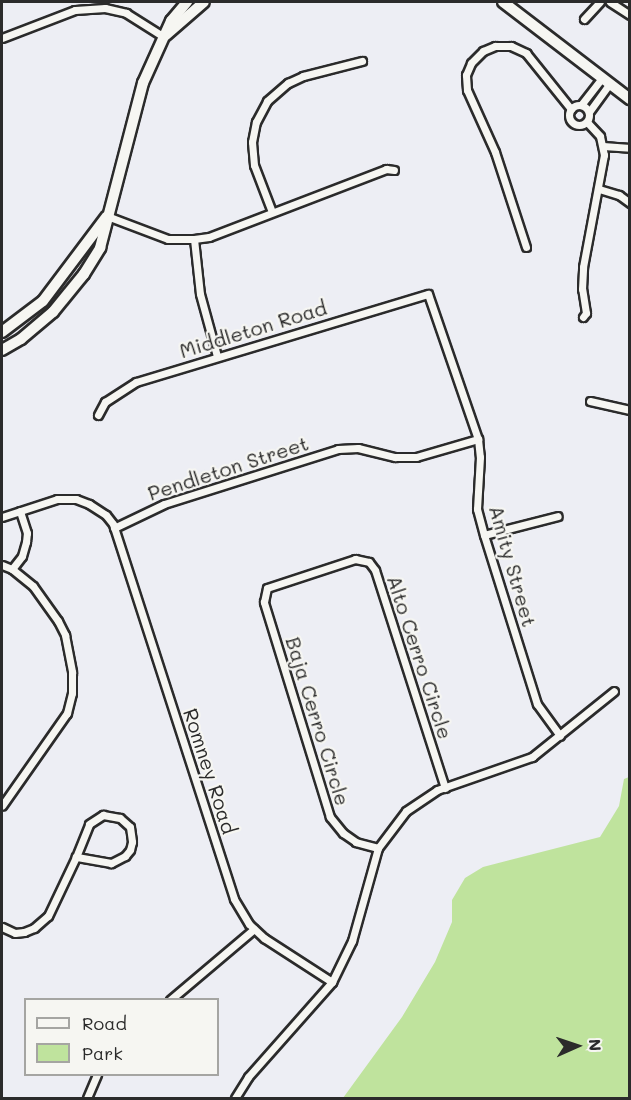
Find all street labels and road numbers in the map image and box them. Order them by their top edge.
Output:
street label: Middleton Road [176,295,330,363]
street label: Pendleton Street [145,431,311,505]
street label: Amity Street [484,503,542,629]
street label: Alto Cerro Circle [382,572,458,742]
street label: Baja Cerro Circle [281,634,355,808]
street label: Romney Road [178,705,242,837]

